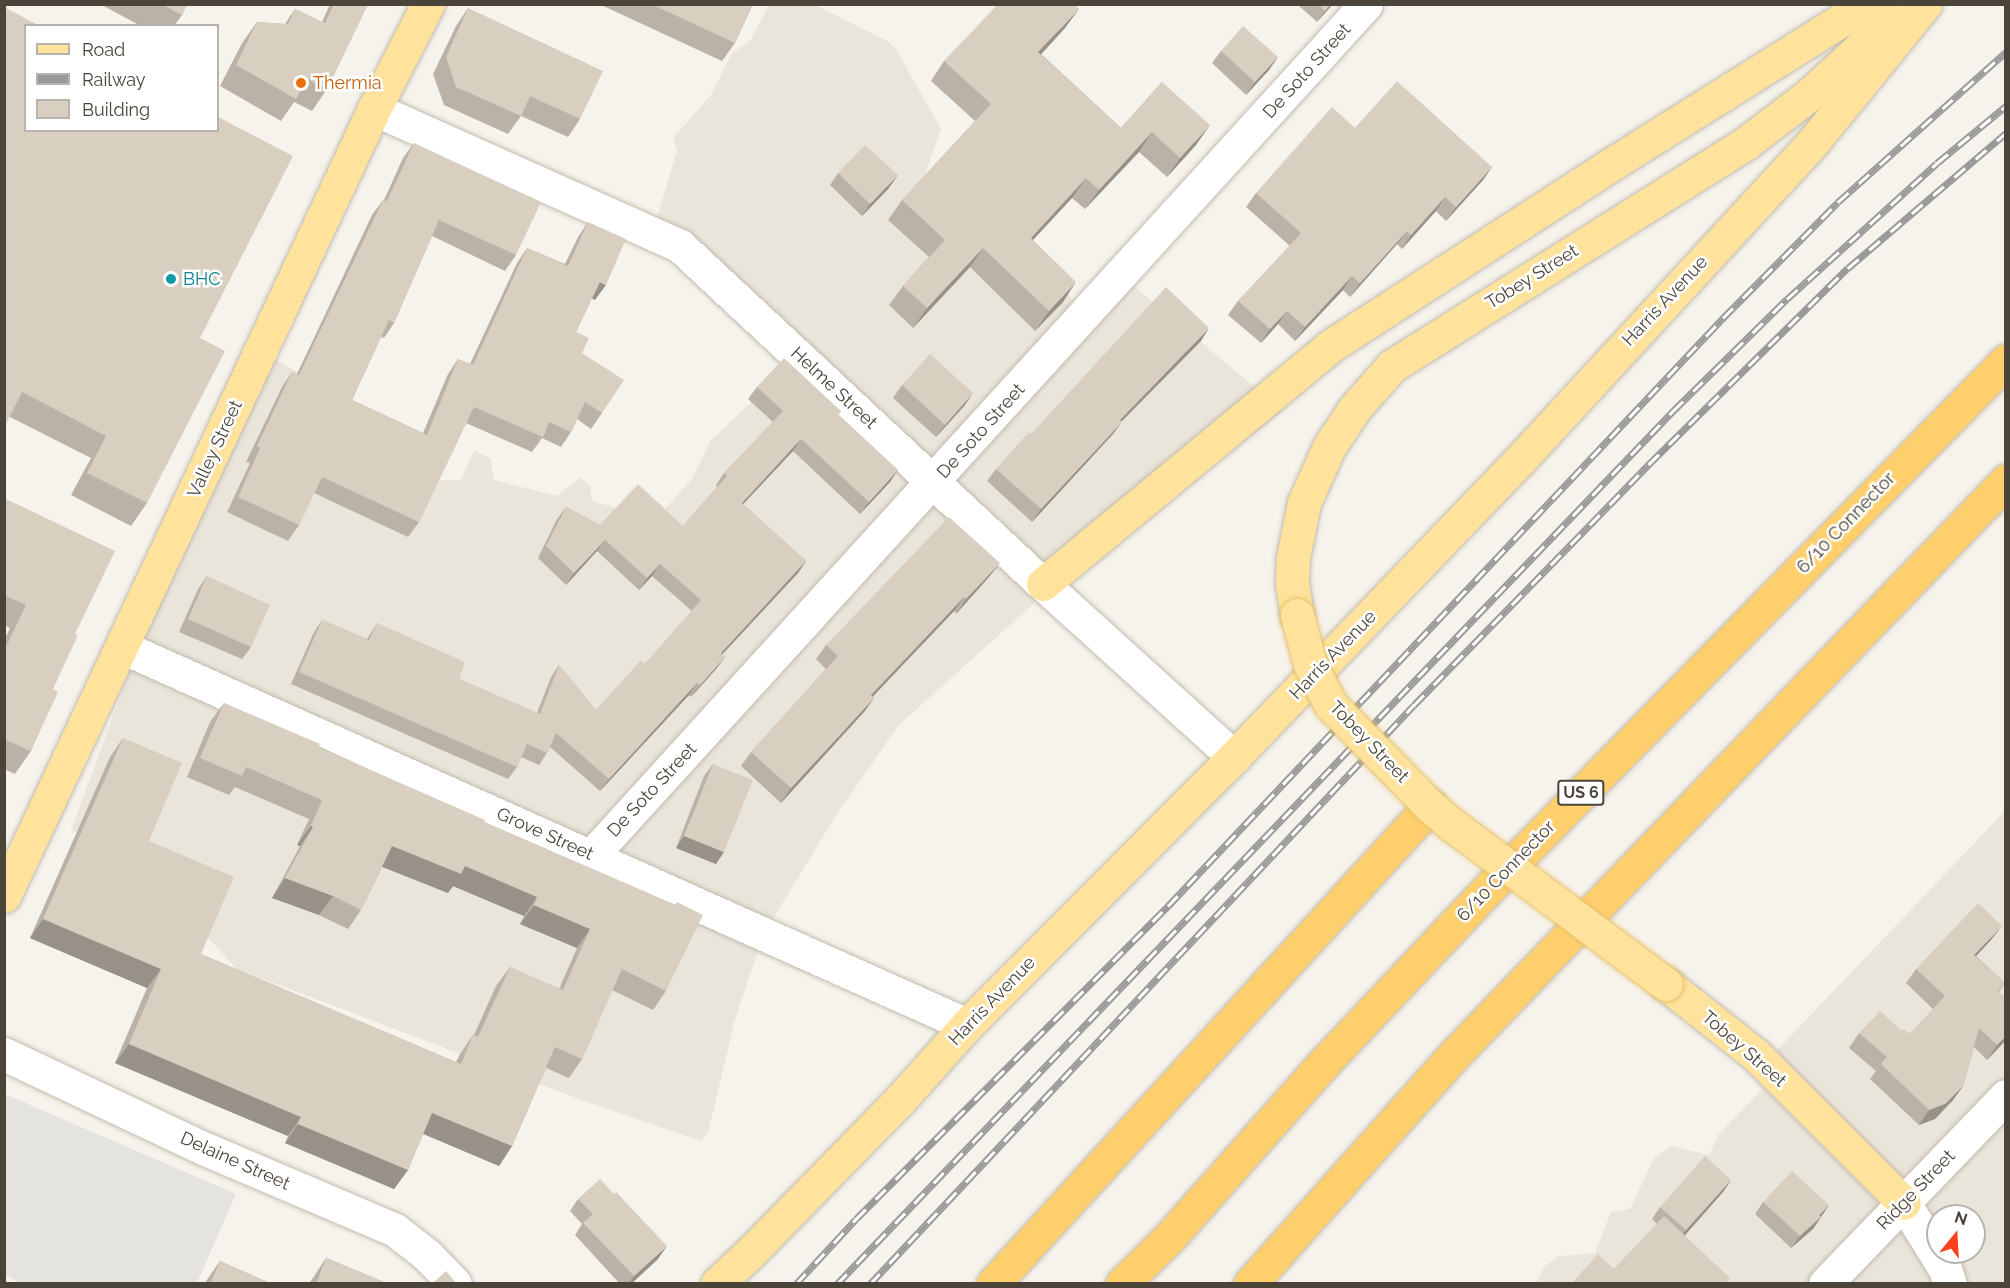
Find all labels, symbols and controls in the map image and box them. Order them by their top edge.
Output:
street label: De Soto Street [1259,19,1355,123]
legend [24,24,219,132]
text: Road [82,39,125,60]
text: Railway [82,69,146,90]
place label: Thermia [313,72,382,94]
marker: Thermia [294,76,308,90]
text: Building [82,99,150,120]
street label: Tobey Street [1482,240,1582,314]
street label: Harris Avenue [1618,251,1712,351]
place label: BHC [183,268,221,290]
marker: BHC [164,272,178,286]
street label: Helme Street [786,343,882,433]
street label: De Soto Street [933,379,1029,483]
street label: Valley Street [183,397,247,501]
street label: 6/10 Connector [1792,468,1900,578]
street label: Harris Avenue [1285,606,1381,704]
street label: Tobey Street [1325,697,1413,787]
street label: De Soto Street [603,739,701,841]
road number: US 6 [1557,780,1605,806]
street label: Grove Street [493,803,597,865]
street label: 6/10 Connector [1452,816,1560,926]
street label: Harris Avenue [944,952,1040,1050]
street label: Tobey Street [1697,1006,1791,1092]
street label: Delaine Street [177,1127,293,1195]
street label: Ridge Street [1872,1145,1960,1235]
north arrow [1926,1204,1986,1264]
text: N [1952,1207,1970,1229]

